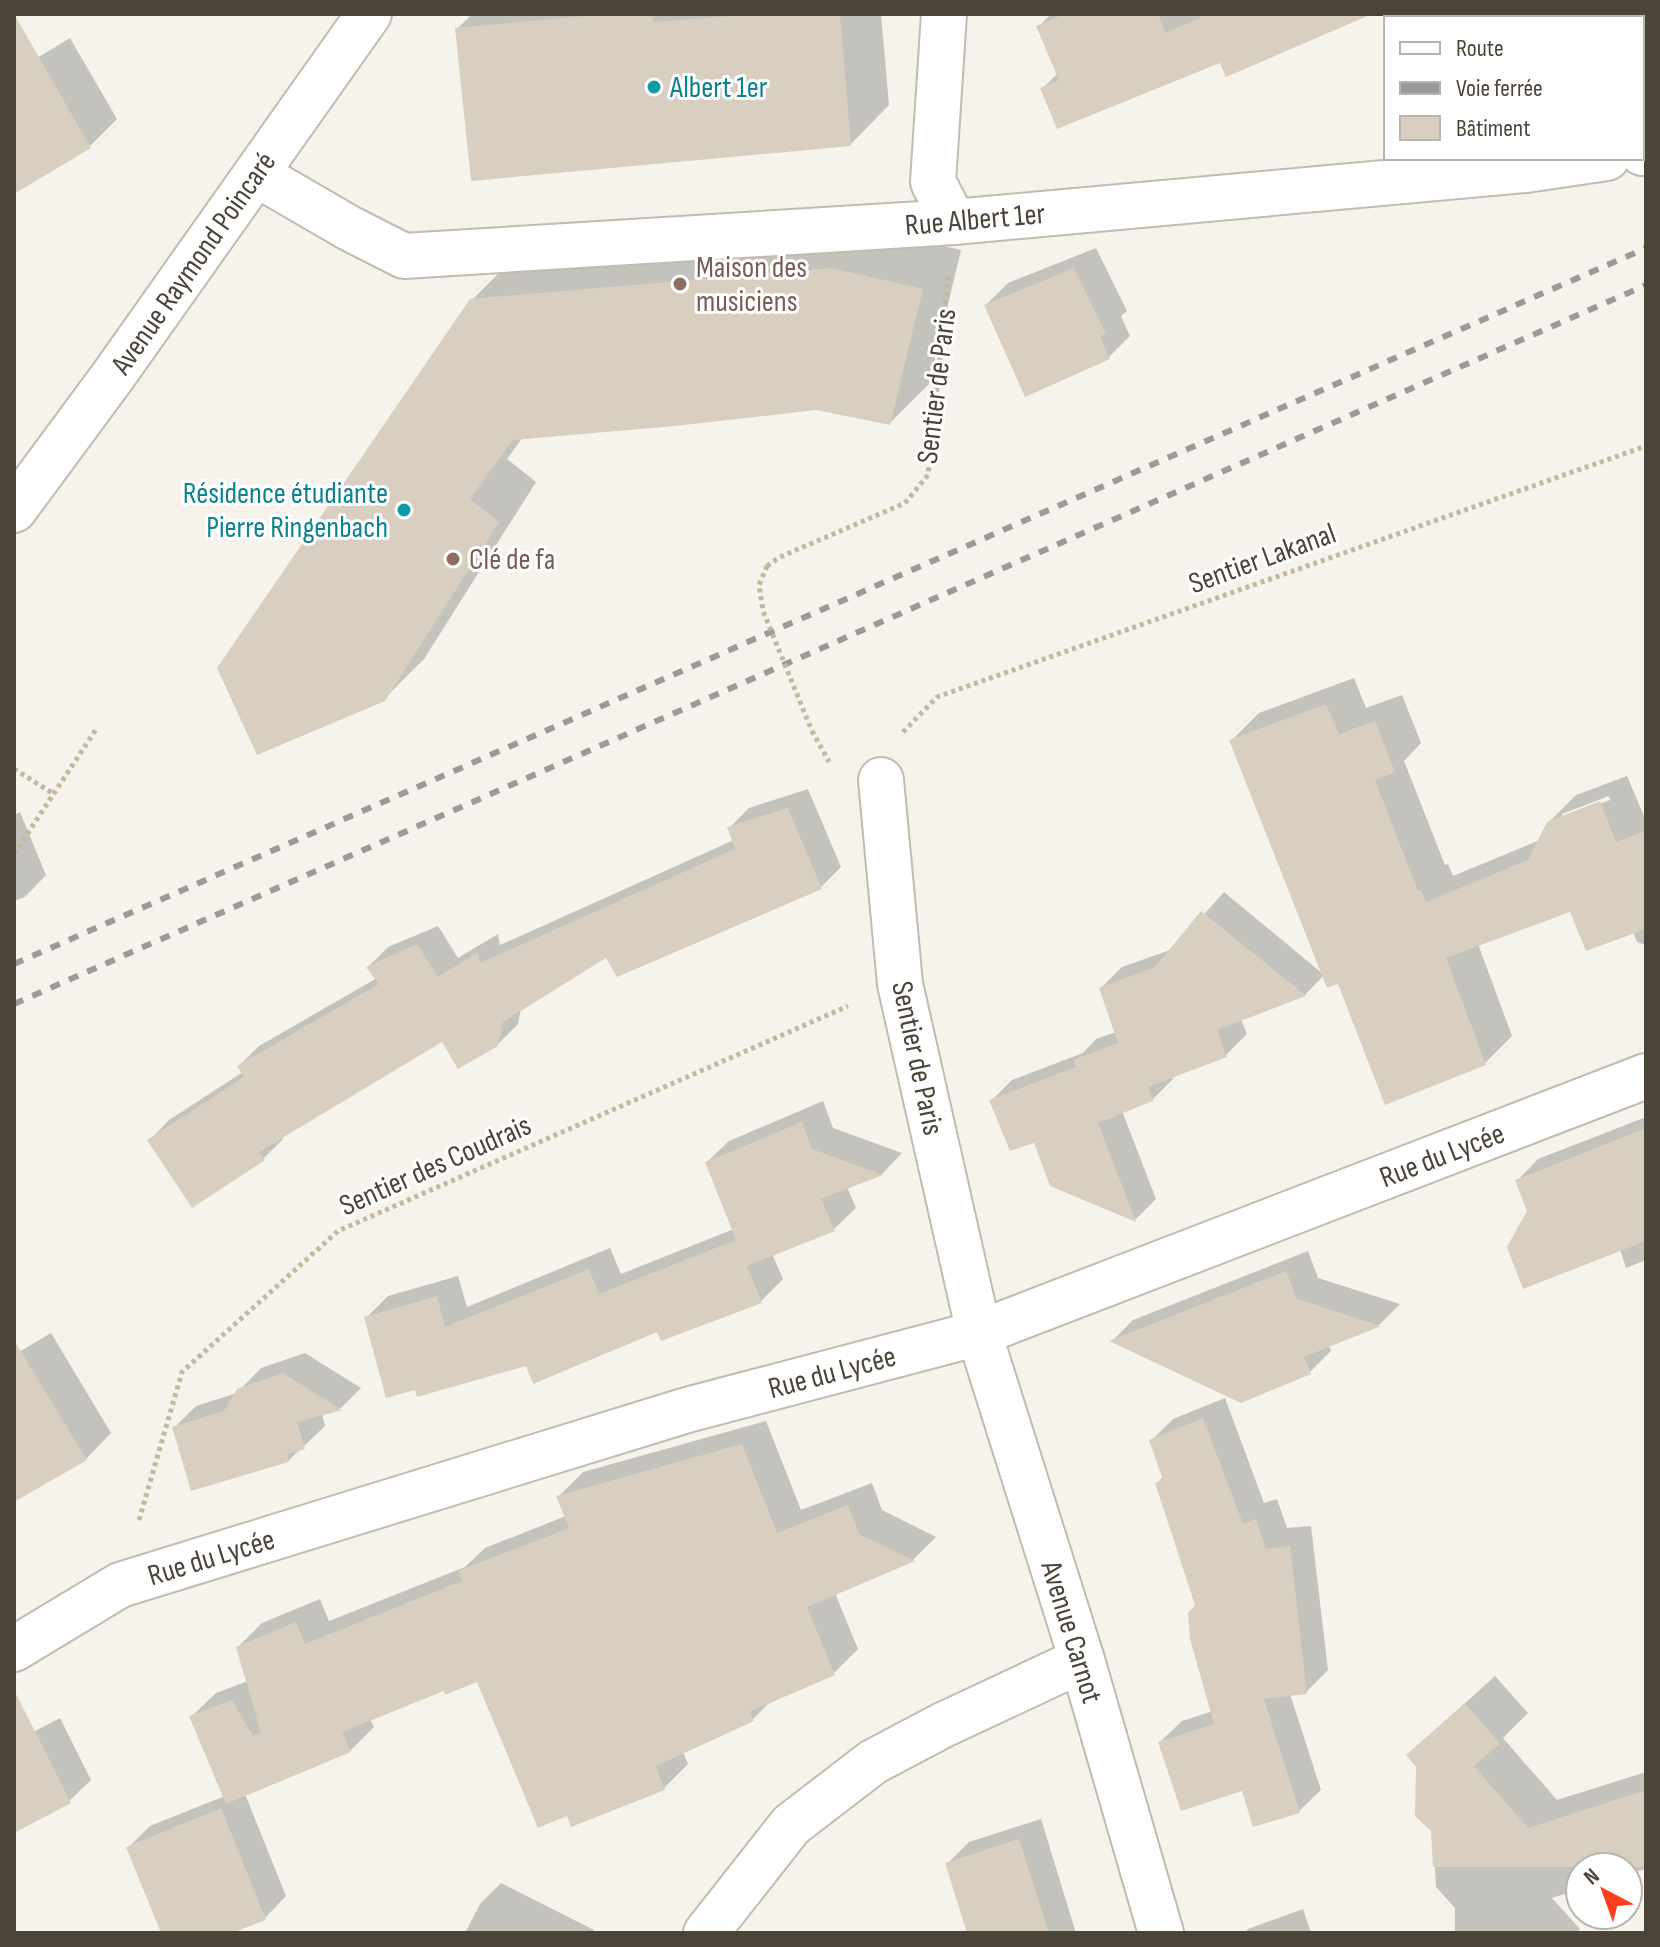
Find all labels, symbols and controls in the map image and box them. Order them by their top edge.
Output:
legend [1384,16,1644,160]
text: Route [1456,34,1504,63]
place label: Albert 1er [669,70,768,106]
text: Voie ferrée [1456,74,1543,103]
marker: Albert 1er [645,78,663,96]
text: Bâtiment [1456,114,1531,143]
street label: Avenue Raymond Poincaré [103,145,284,383]
street label: Rue Albert 1er [903,196,1047,244]
place label: Maison des musiciens [696,250,807,320]
marker: Maison des musiciens [671,275,689,293]
street label: Sentier de Paris [910,306,964,466]
place label: Résidence étudiante Pierre Ringenbach [183,476,388,546]
marker: Résidence étudiante Pierre Ringenbach [395,501,413,519]
street label: Sentier Lakanal [1184,516,1341,602]
place label: Clé de fa [469,542,555,578]
marker: Clé de fa [444,550,462,568]
street label: Sentier de Paris [883,978,951,1138]
street label: Sentier des Coudrais [334,1108,537,1224]
street label: Rue du Lycée [1375,1116,1510,1196]
street label: Rue du Lycée [764,1339,900,1407]
street label: Rue du Lycée [143,1522,279,1594]
street label: Avenue Carnot [1032,1556,1110,1708]
north arrow [1564,1851,1644,1931]
text: N [1579,1863,1605,1891]

